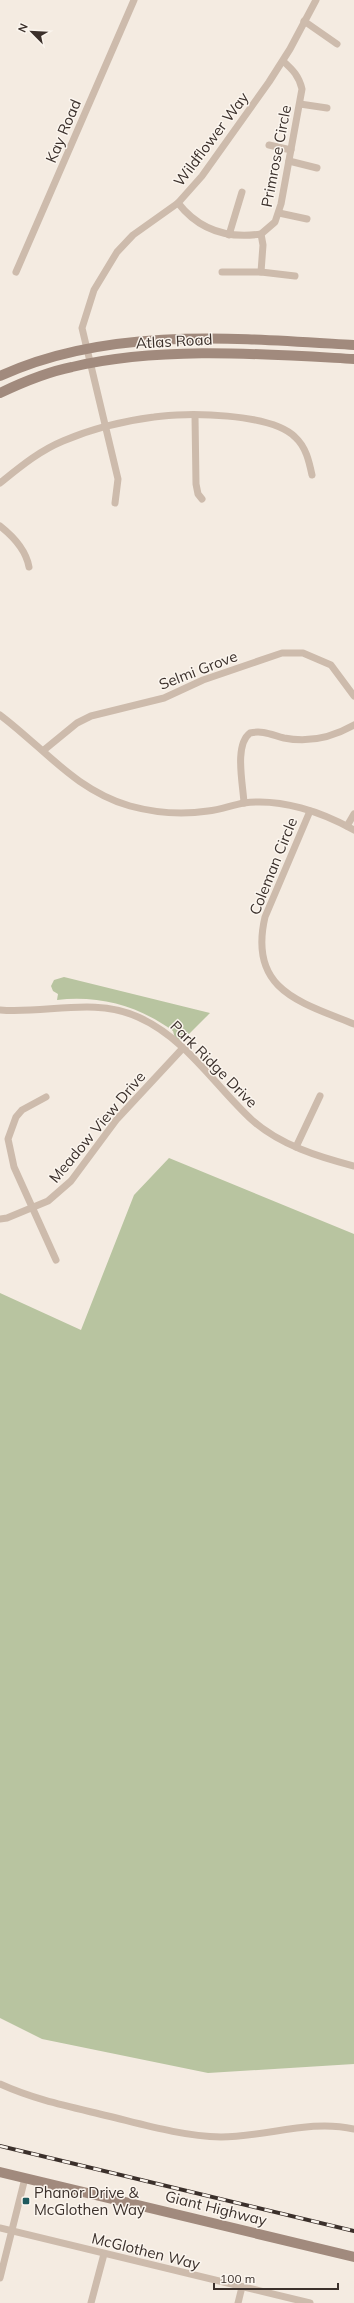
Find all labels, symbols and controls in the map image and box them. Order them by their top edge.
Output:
north arrow [12,12,52,52]
text: N [15,21,31,35]
street label: Wildflower Way [169,88,253,190]
street label: Kay Road [41,96,85,166]
street label: Primrose Circle [257,103,295,209]
street label: Atlas Road [135,330,213,352]
street label: Selmi Grove [156,646,240,694]
street label: Coleman Circle [245,815,301,917]
street label: Park Ridge Drive [166,1016,262,1112]
street label: Meadow View Drive [45,1067,149,1187]
place label: Phanor Drive & McGlothen Way [34,2183,145,2219]
street label: Giant Highway [163,2186,269,2230]
marker: Phanor Drive & McGlothen Way [21,2196,31,2206]
street label: McGlothen Way [90,2228,202,2274]
scale bar [214,2265,338,2291]
text: 100 m [220,2271,255,2286]

